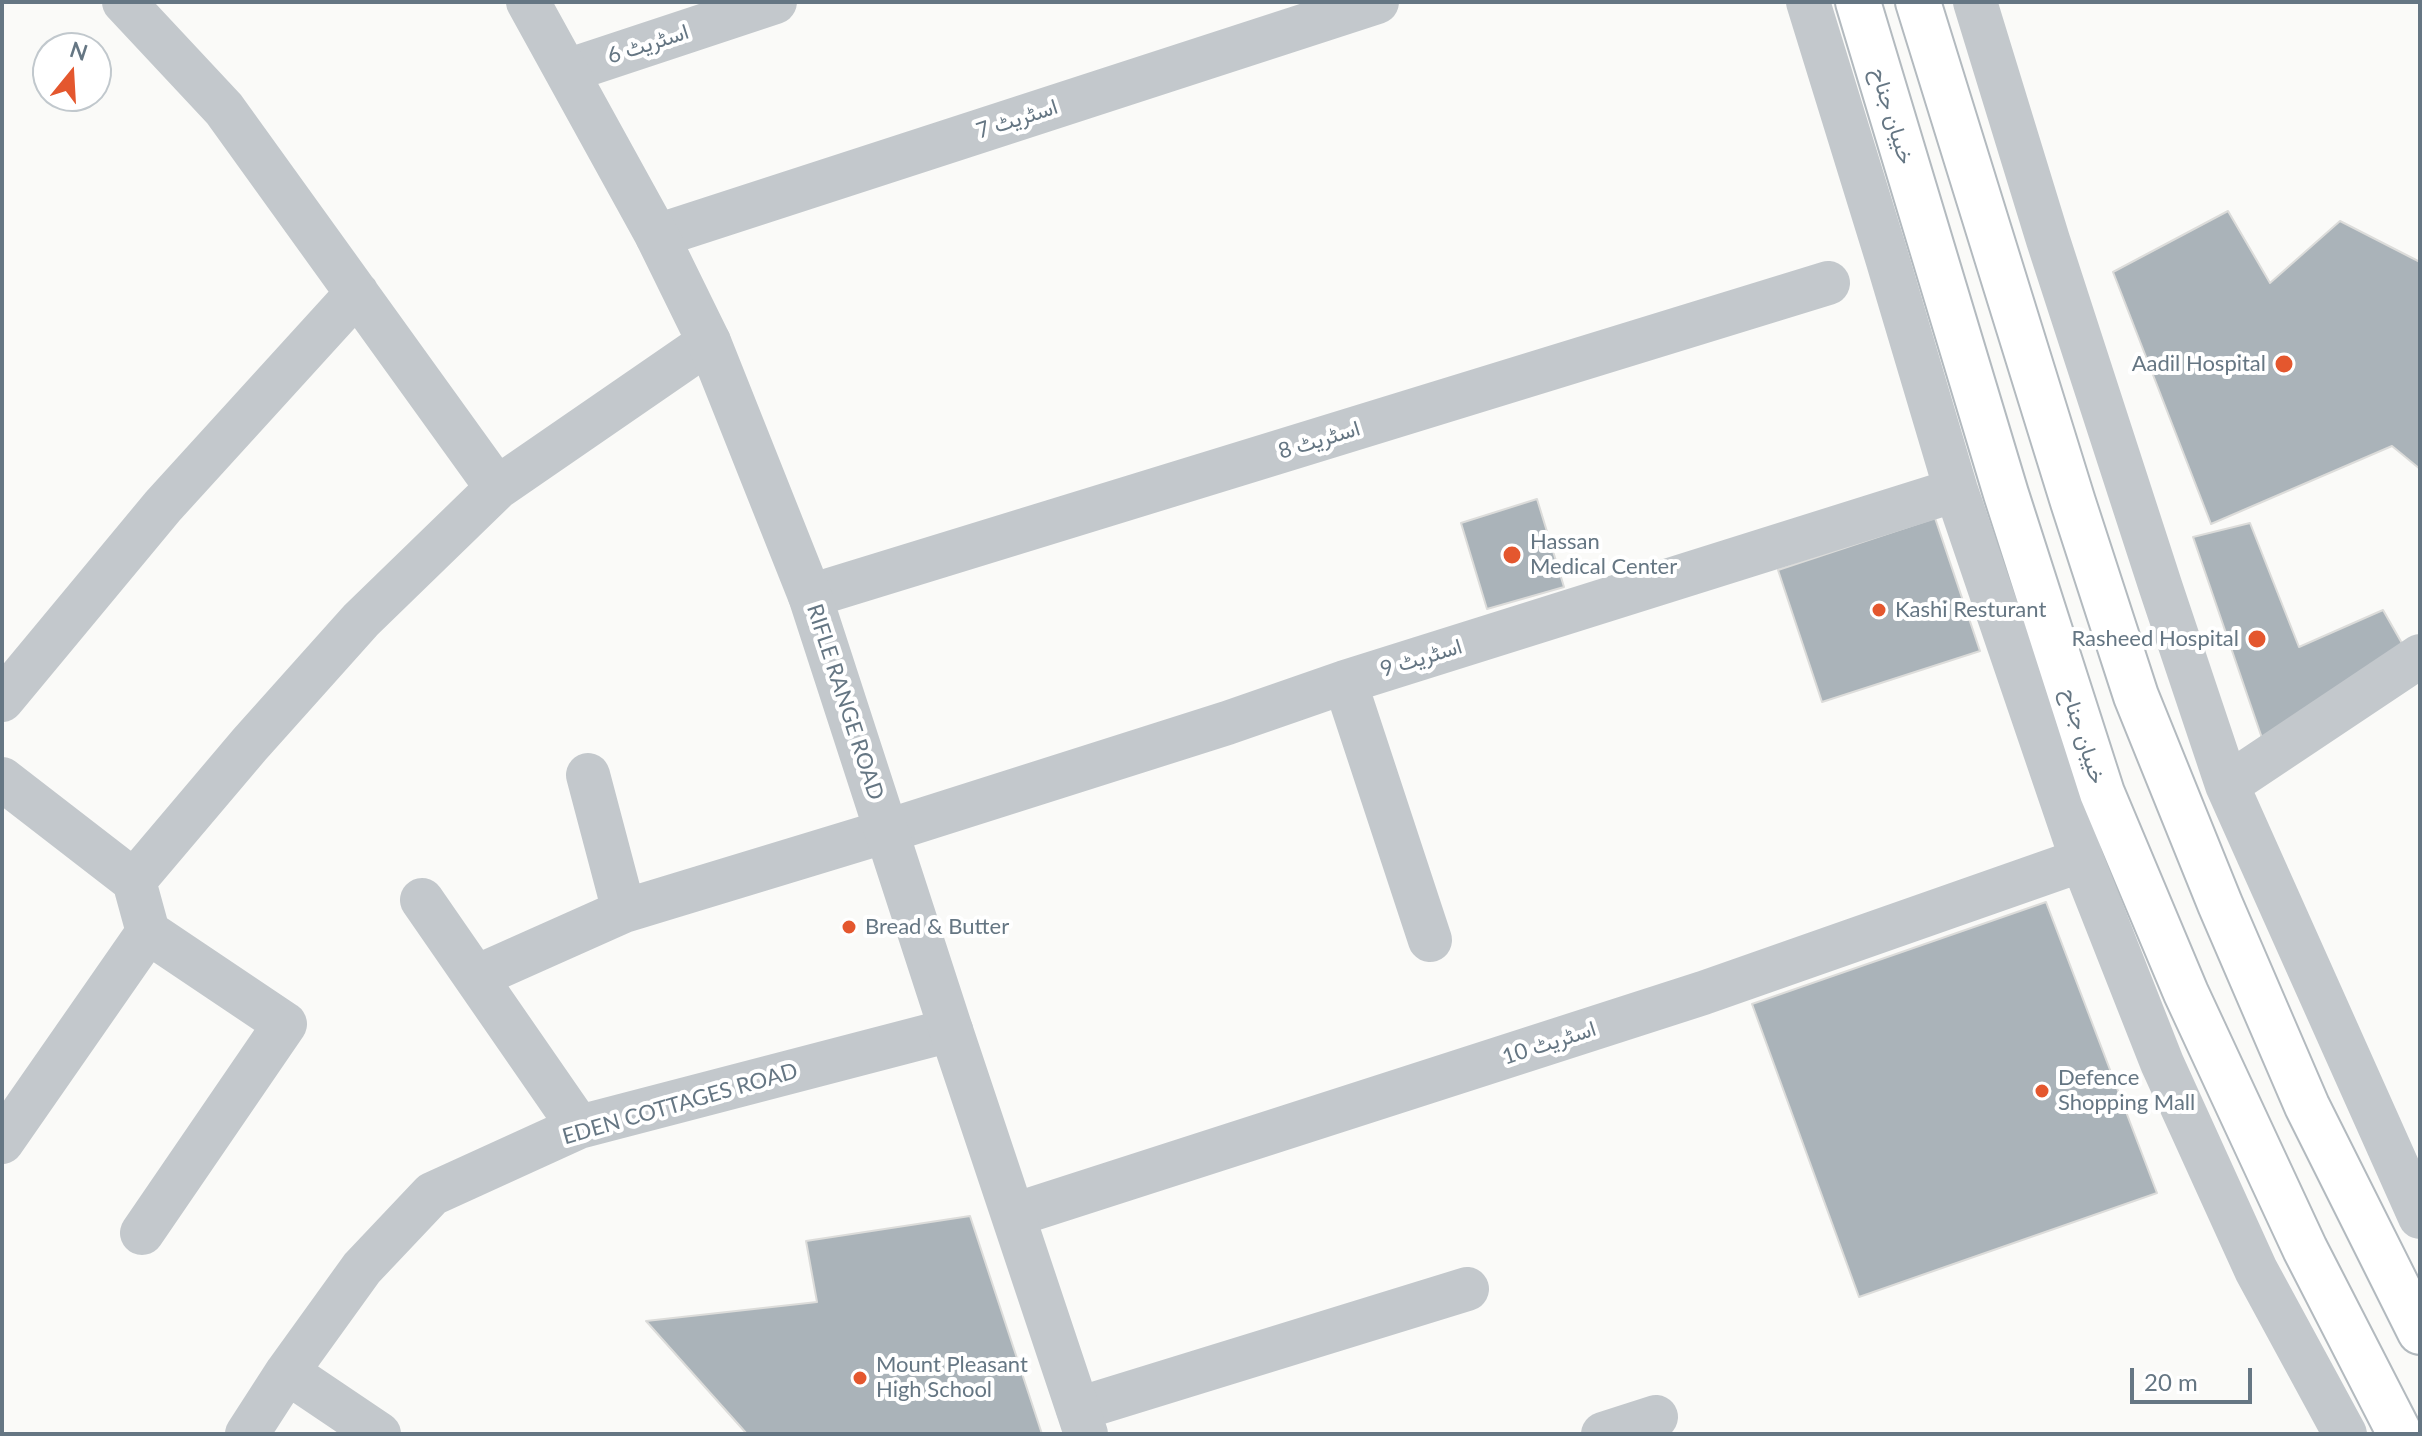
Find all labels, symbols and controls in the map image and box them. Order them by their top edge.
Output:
street label: اسٹریٹ 6 [604,18,692,70]
north arrow [32,32,112,112]
text: N [67,35,91,66]
street label: خیبان جناح [1865,65,1919,167]
street label: اسٹریٹ 7 [973,93,1061,145]
place label: Aadil Hospital [2132,351,2266,377]
marker: Aadil Hospital [2273,353,2295,375]
street label: اسٹریٹ 8 [1275,415,1363,465]
place label: Hassan Medical Center [1530,529,1677,580]
marker: Hassan Medical Center [1501,544,1523,566]
place label: Kashi Resturant [1895,597,2046,623]
street label: RIFLE RANGE ROAD [801,601,889,803]
marker: Kashi Resturant [1870,601,1888,619]
place label: Rasheed Hospital [2071,626,2239,652]
marker: Rasheed Hospital [2246,628,2268,650]
street label: اسٹریٹ 9 [1377,633,1465,683]
street label: خیبان جناح [2055,685,2111,787]
place label: Bread & Butter [865,914,1009,940]
marker: Bread & Butter [840,918,858,936]
street label: اسٹریٹ 10 [1499,1015,1599,1071]
street label: EDEN COTTAGES ROAD [559,1058,801,1150]
place label: Defence Shopping Mall [2058,1065,2195,1116]
marker: Defence Shopping Mall [2033,1082,2051,1100]
place label: Mount Pleasant High School [876,1352,1028,1404]
scale bar [2134,1352,2256,1402]
text: 20 m [2144,1367,2198,1396]
marker: Mount Pleasant High School [851,1369,869,1387]

